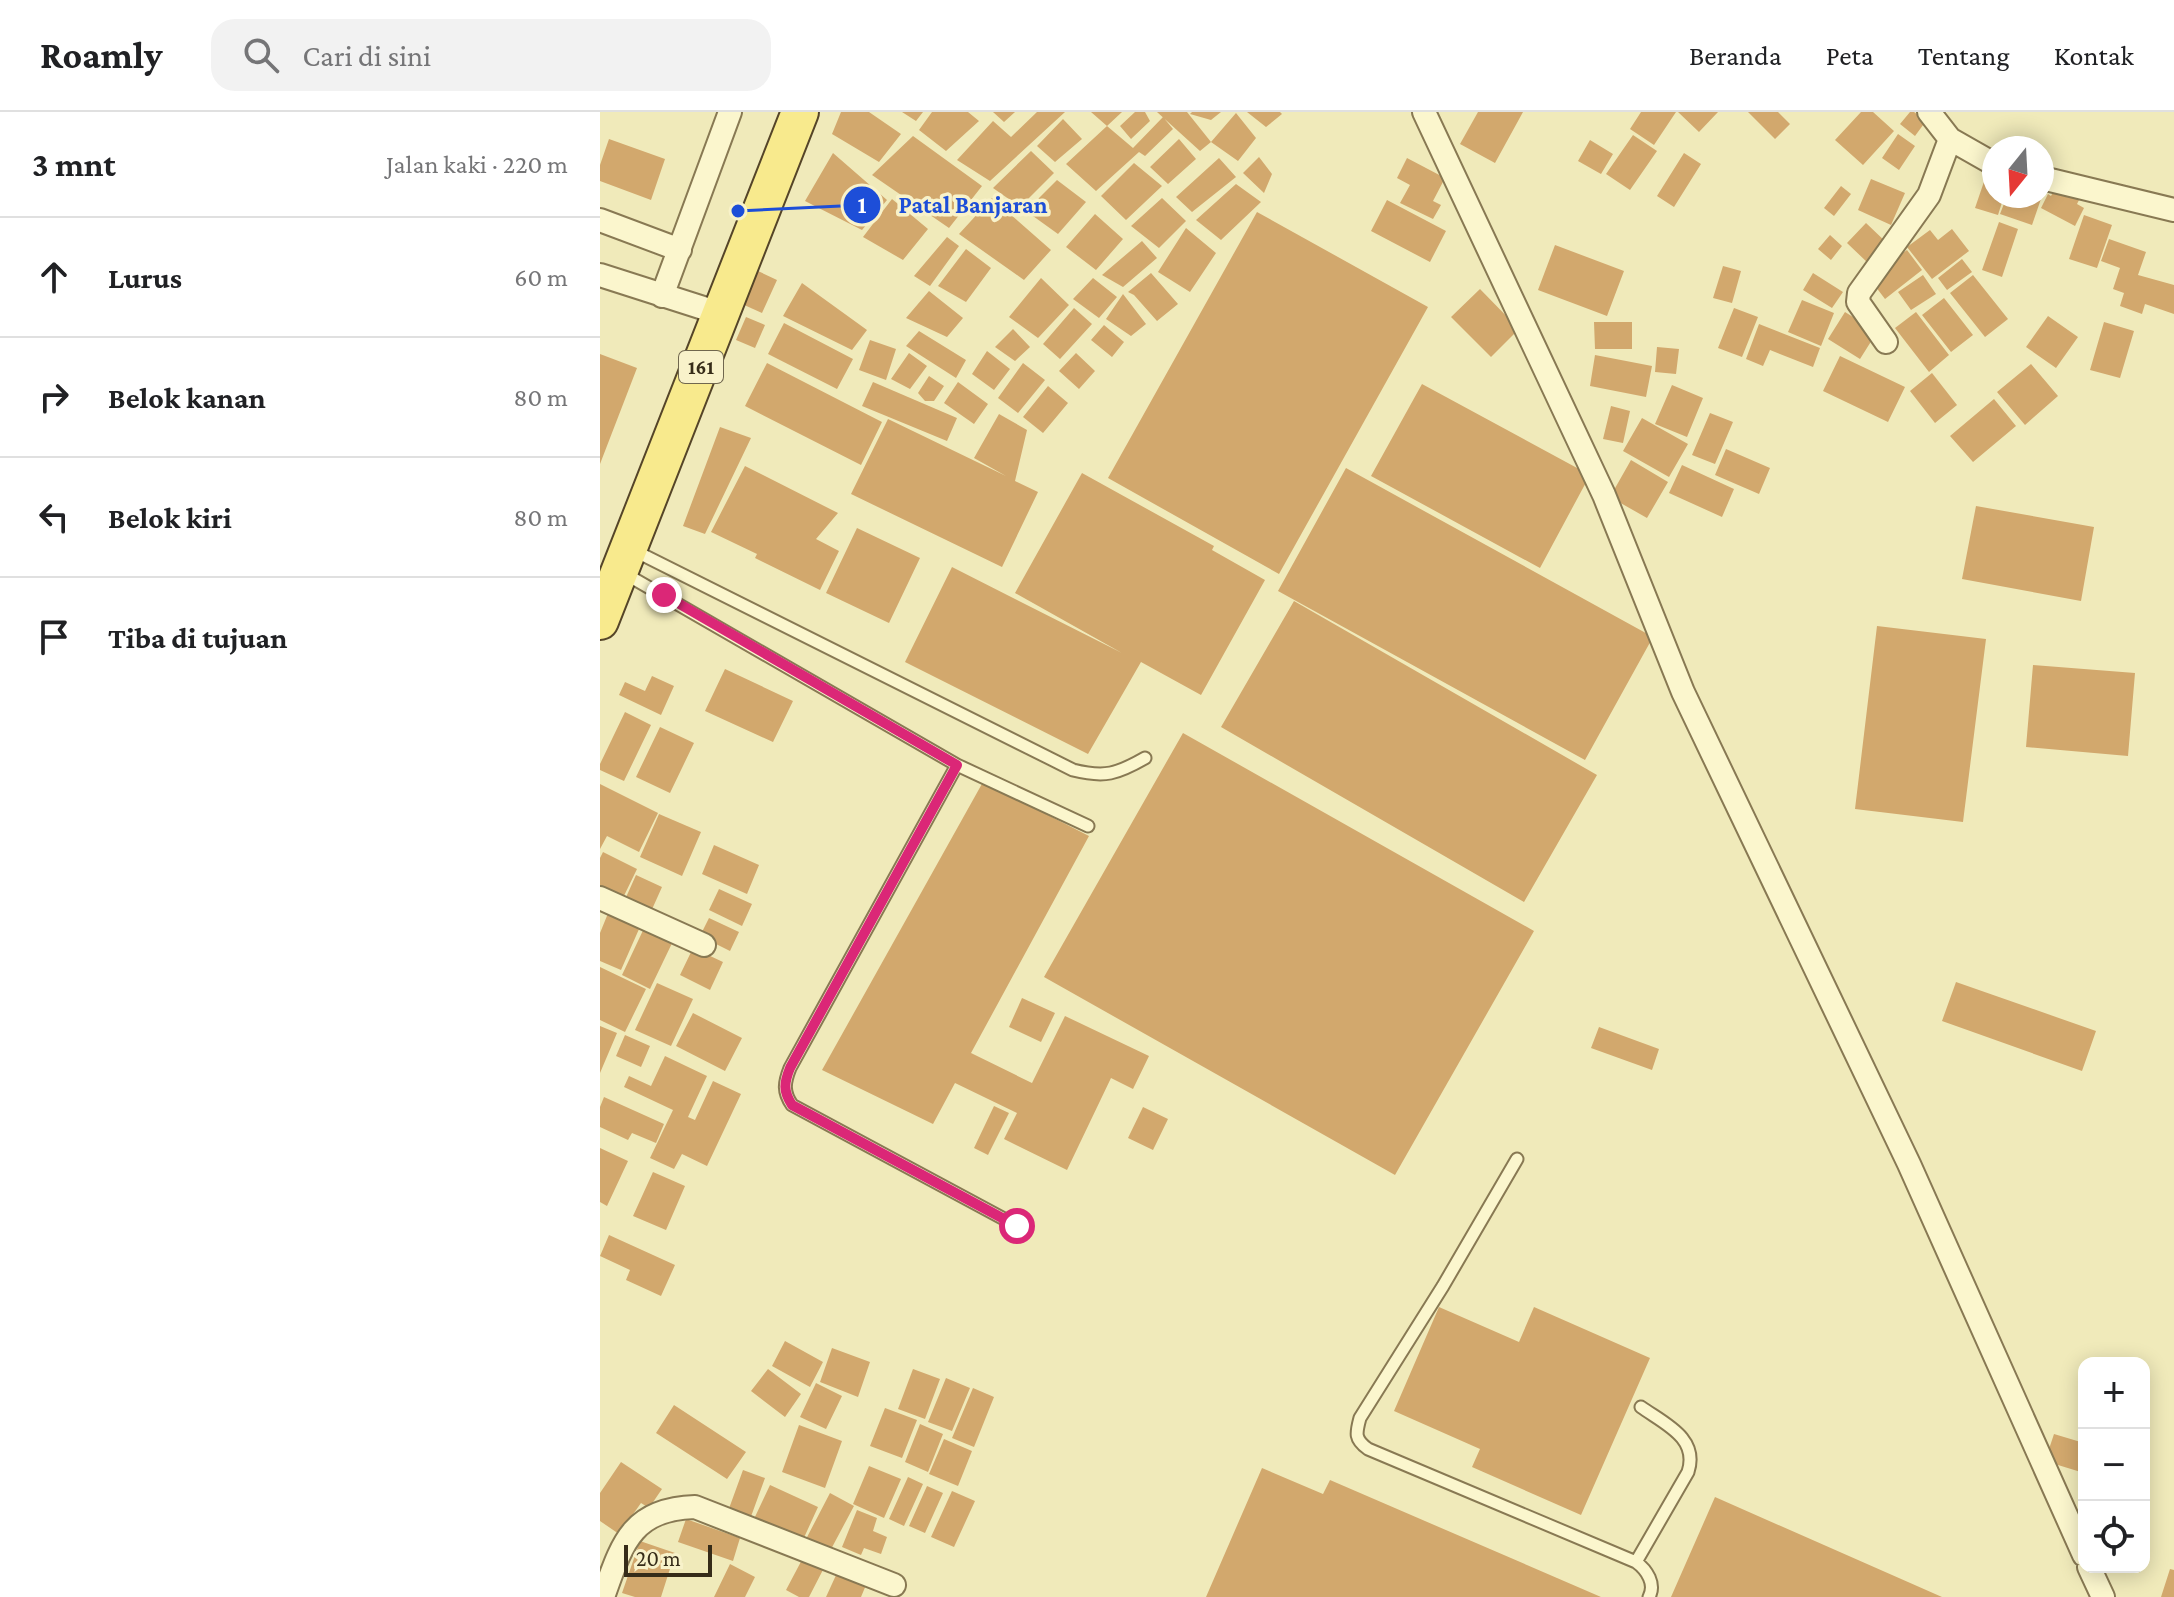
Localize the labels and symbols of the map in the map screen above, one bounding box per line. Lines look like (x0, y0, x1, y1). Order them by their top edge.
north arrow (1982, 136, 2054, 208)
callout: Patal Banjaran (842, 181, 1063, 229)
text: 1 (858, 191, 867, 218)
text: Patal Banjaran (898, 191, 1048, 219)
road number: 161 (679, 351, 723, 383)
route end (646, 577, 682, 613)
route start (999, 1208, 1035, 1244)
scale bar (624, 1541, 712, 1577)

